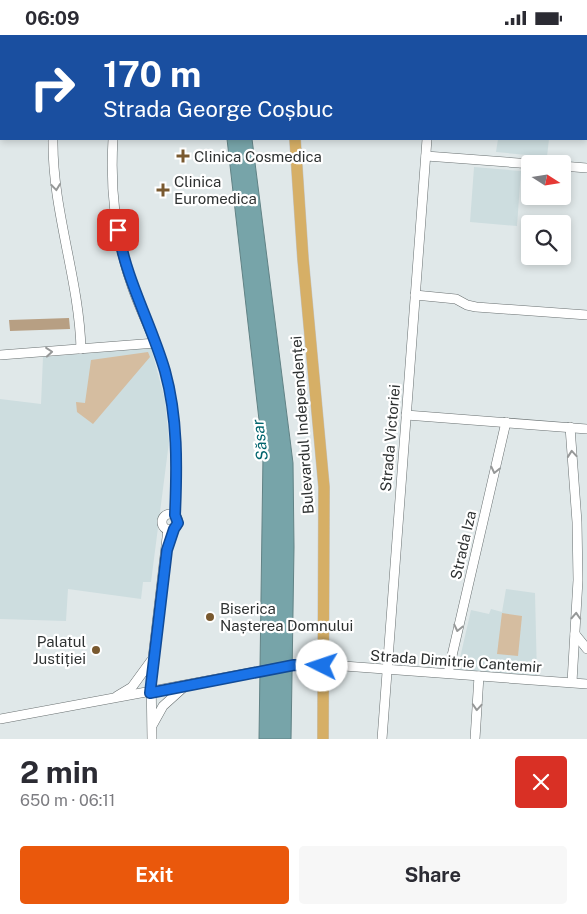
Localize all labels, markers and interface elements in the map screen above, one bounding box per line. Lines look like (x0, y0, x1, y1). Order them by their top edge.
text: 06:09 (25, 7, 80, 29)
text: 170 m (103, 54, 201, 95)
icon: right (20, 55, 85, 120)
text: Strada George Coșbuc (103, 96, 334, 122)
place label: Clinica Cosmedica (194, 148, 322, 165)
marker: Clinica Cosmedica (176, 149, 190, 163)
north arrow (521, 155, 571, 205)
map controls (521, 155, 571, 265)
place label: Clinica Euromedica (174, 173, 257, 207)
marker: Clinica Euromedica (156, 183, 170, 197)
one-way arrow (50, 184, 61, 192)
pin (97, 209, 139, 251)
button: search (521, 215, 571, 265)
icon: arrive (104, 216, 132, 244)
street label: Bulevardul Independenței (287, 335, 317, 515)
one-way arrow (45, 347, 53, 358)
street label: Strada Victoriei (377, 384, 403, 492)
water label: Săsar (248, 417, 272, 462)
one-way arrow (567, 450, 578, 458)
one-way arrow (490, 465, 501, 474)
street label: Strada Iza (447, 509, 479, 581)
place label: Biserica Nașterea Domnului (220, 600, 353, 634)
marker: Biserica Nașterea Domnului (204, 611, 216, 623)
one-way arrow (570, 612, 581, 620)
one-way arrow (453, 624, 464, 633)
place label: Palatul Justiției (33, 633, 86, 667)
position arrow (295, 639, 347, 691)
marker: Palatul Justiției (90, 644, 102, 656)
street label: Strada Dimitrie Cantemir (369, 647, 543, 675)
one-way arrow (472, 704, 483, 712)
text: 2 min (20, 754, 99, 790)
button: close (515, 756, 567, 808)
text: 650 m · 06:11 (20, 791, 115, 810)
button: Exit (20, 846, 289, 904)
button: Share (299, 846, 567, 904)

